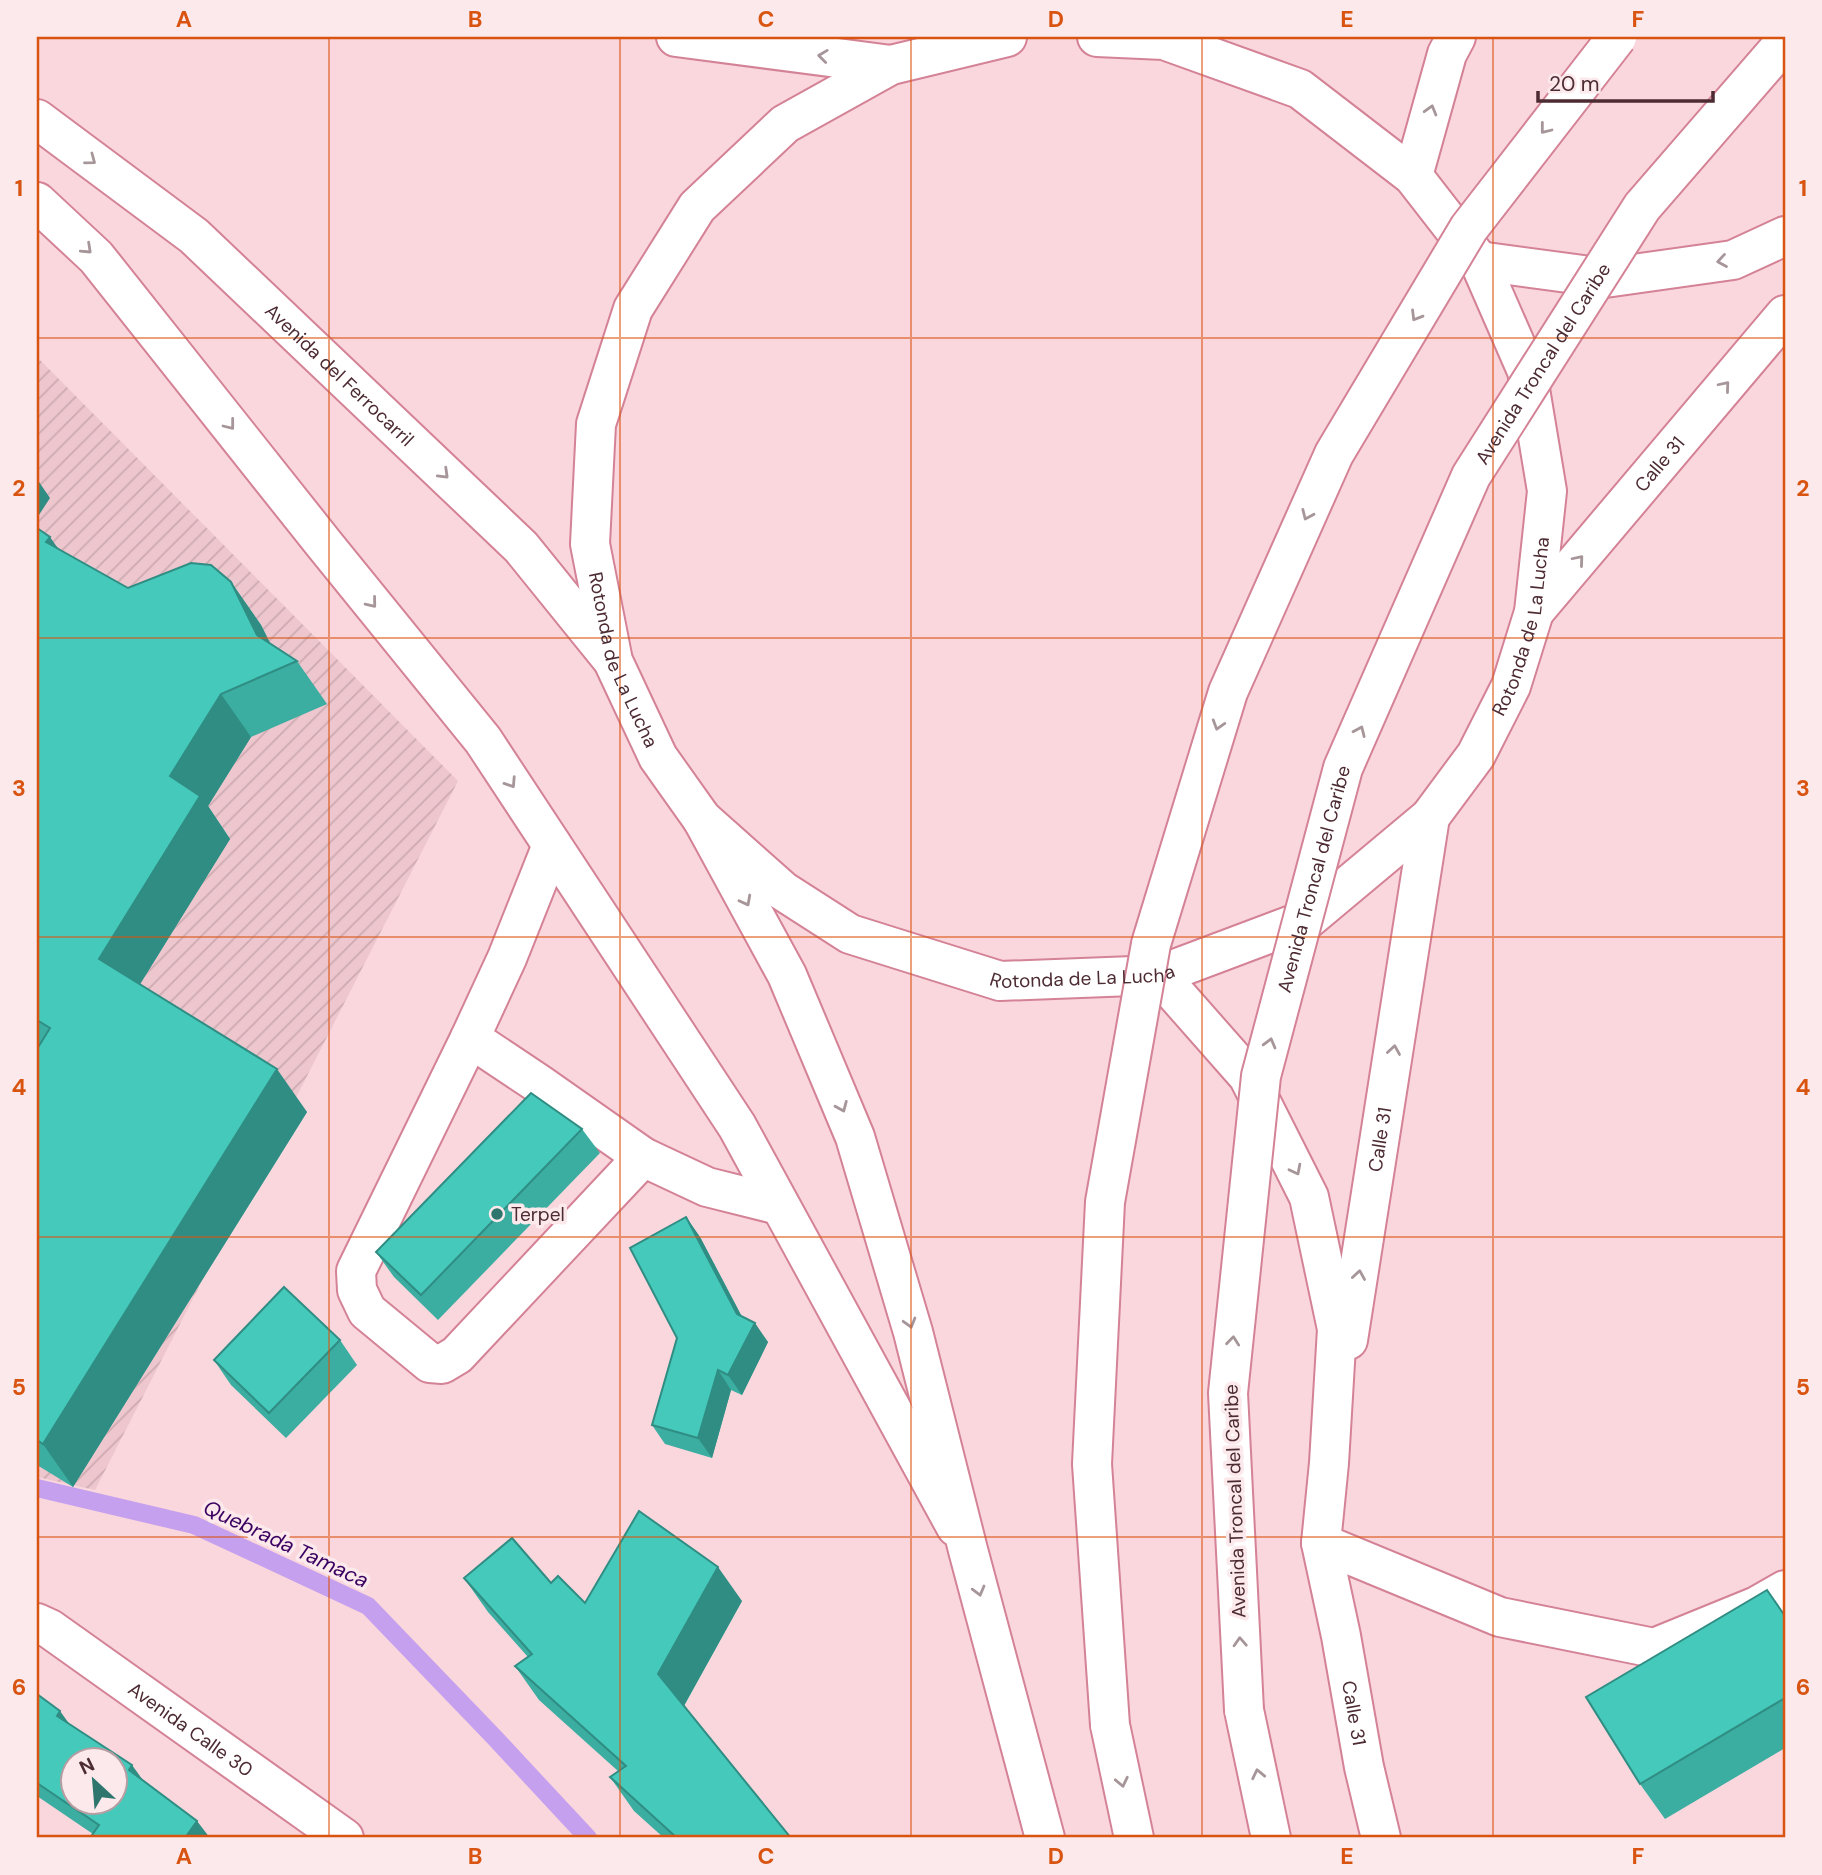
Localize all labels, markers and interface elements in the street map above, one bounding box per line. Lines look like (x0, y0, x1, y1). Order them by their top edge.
text: A (176, 4, 192, 34)
text: B (468, 4, 482, 34)
text: C (758, 4, 774, 34)
text: D (1048, 4, 1064, 34)
text: E (1340, 4, 1354, 34)
text: F (1632, 4, 1645, 34)
one-way arrow (818, 49, 829, 64)
scale bar (1538, 60, 1714, 104)
text: 20 m (1549, 70, 1600, 98)
one-way arrow (1423, 104, 1438, 116)
one-way arrow (1541, 122, 1554, 134)
one-way arrow (84, 152, 96, 164)
text: 1 (15, 173, 23, 203)
text: 1 (1799, 173, 1807, 203)
one-way arrow (79, 240, 92, 253)
one-way arrow (1716, 254, 1728, 269)
street label: Avenida Troncal del Caribe (1469, 258, 1616, 469)
street label: Avenida del Ferrocarril (260, 298, 420, 451)
one-way arrow (1412, 309, 1425, 322)
one-way arrow (1717, 381, 1729, 394)
one-way arrow (221, 418, 234, 430)
street label: Calle 31 (1629, 431, 1690, 497)
one-way arrow (435, 466, 448, 478)
text: 2 (12, 473, 26, 503)
text: 2 (1796, 473, 1810, 503)
one-way arrow (1301, 508, 1315, 520)
street label: Rotonda de La Lucha (1486, 536, 1554, 720)
one-way arrow (1570, 555, 1583, 567)
street label: Rotonda de La Lucha (583, 570, 664, 751)
one-way arrow (364, 595, 376, 608)
one-way arrow (1212, 718, 1227, 730)
one-way arrow (1352, 725, 1366, 738)
street label: Avenida Troncal del Caribe (1271, 763, 1356, 995)
text: 3 (12, 773, 26, 803)
text: 3 (1796, 773, 1810, 803)
one-way arrow (503, 775, 516, 788)
one-way arrow (738, 893, 751, 906)
street label: Rotonda de La Lucha (987, 958, 1178, 993)
one-way arrow (1262, 1037, 1276, 1049)
one-way arrow (1386, 1044, 1401, 1056)
text: 4 (12, 1072, 27, 1102)
text: 4 (1796, 1072, 1811, 1102)
one-way arrow (834, 1099, 848, 1112)
street label: Calle 31 (1362, 1105, 1397, 1174)
one-way arrow (1287, 1163, 1301, 1175)
place label: Terpel (511, 1202, 565, 1227)
marker: Terpel (489, 1206, 505, 1222)
one-way arrow (1351, 1269, 1366, 1281)
one-way arrow (902, 1317, 917, 1329)
one-way arrow (1226, 1336, 1241, 1347)
text: 5 (12, 1372, 26, 1402)
text: 5 (1796, 1372, 1810, 1402)
street label: Avenida Troncal del Caribe (1218, 1384, 1252, 1618)
water label: Quebrada Tamaca (199, 1493, 373, 1595)
one-way arrow (971, 1585, 985, 1597)
one-way arrow (1233, 1636, 1248, 1647)
text: 6 (12, 1672, 26, 1702)
text: 6 (1796, 1672, 1810, 1702)
street label: Avenida Calle 30 (123, 1676, 258, 1782)
street label: Calle 31 (1337, 1679, 1372, 1747)
north arrow (60, 1745, 130, 1815)
text: N (75, 1752, 98, 1780)
one-way arrow (1251, 1768, 1266, 1780)
one-way arrow (1113, 1776, 1128, 1788)
text: A (176, 1841, 192, 1871)
text: B (468, 1841, 482, 1871)
text: C (758, 1841, 774, 1871)
text: D (1048, 1841, 1064, 1871)
text: E (1340, 1841, 1354, 1871)
text: F (1632, 1841, 1645, 1871)

